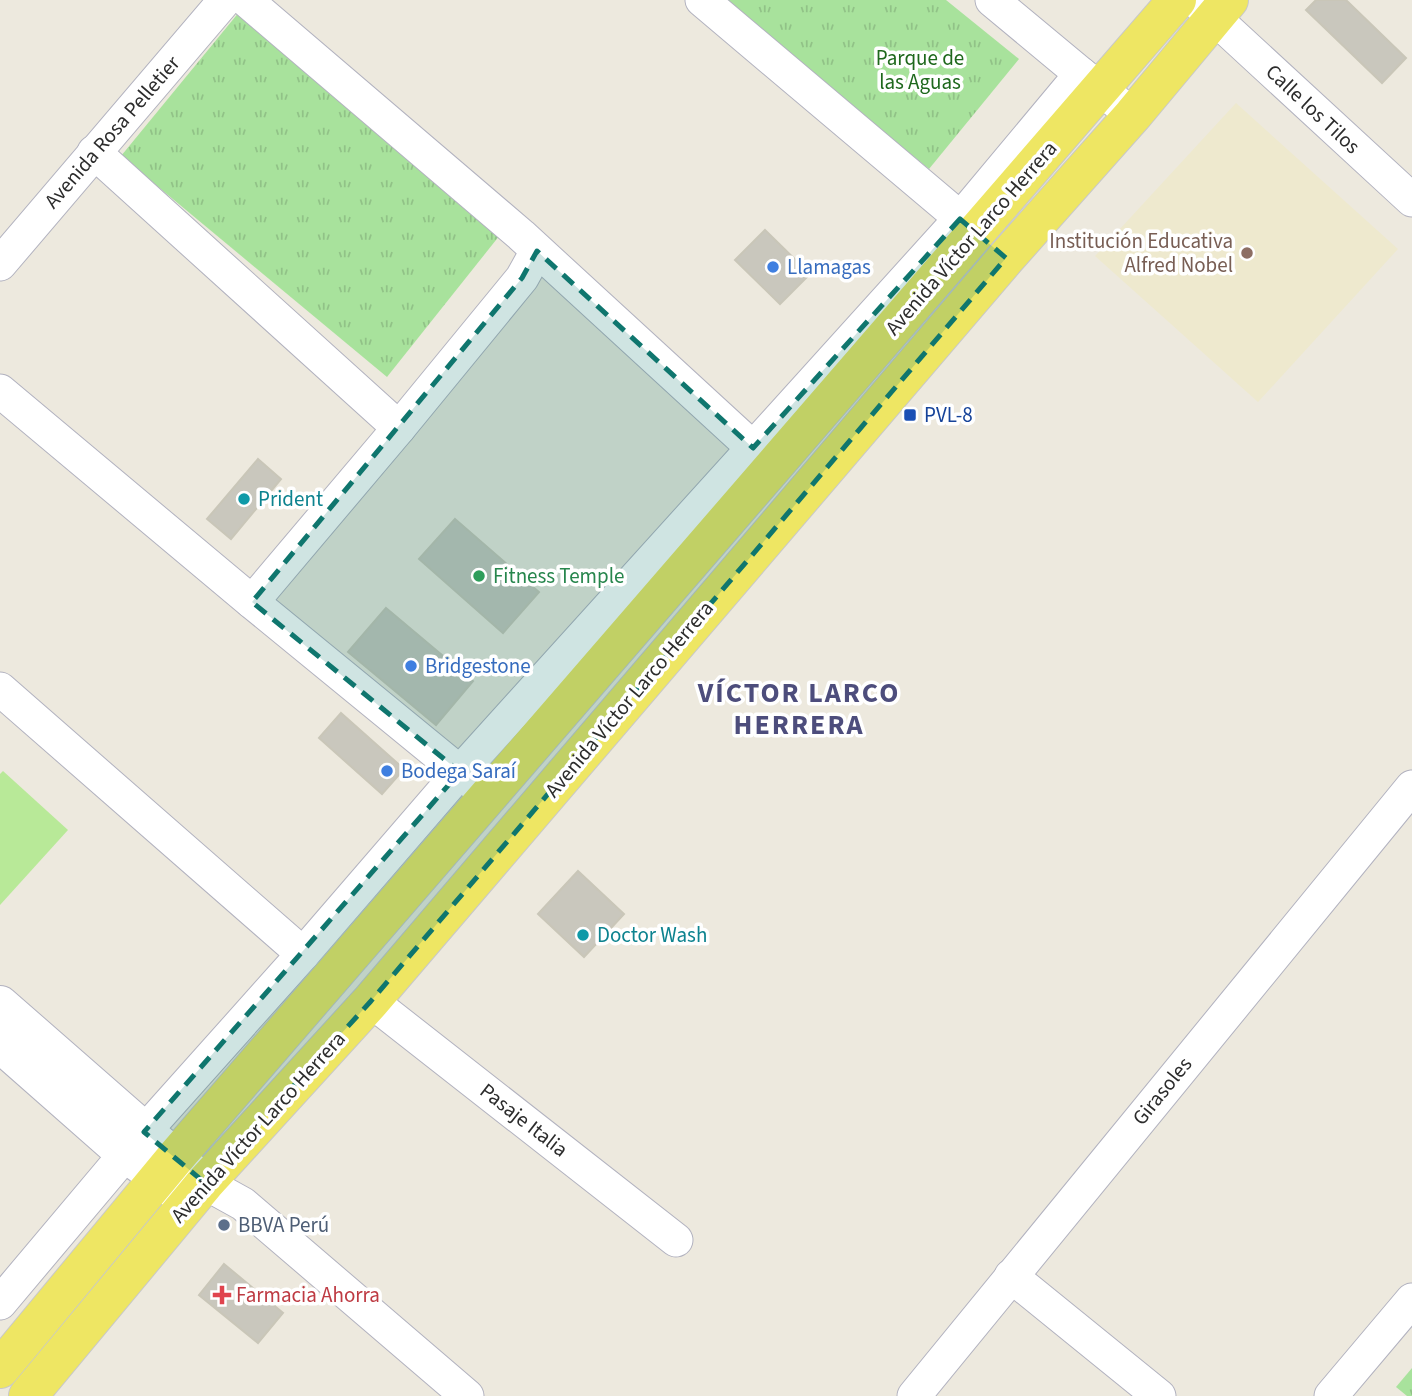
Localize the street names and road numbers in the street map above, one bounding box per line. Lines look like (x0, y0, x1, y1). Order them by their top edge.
street label: Avenida Rosa Pelletier (37, 48, 187, 215)
street label: Calle los Tilos (1259, 57, 1367, 161)
street label: Avenida Víctor Larco Herrera (878, 134, 1064, 342)
street label: Avenida Víctor Larco Herrera (538, 594, 720, 804)
street label: Avenida Víctor Larco Herrera (164, 1025, 352, 1229)
street label: Girasoles (1125, 1050, 1199, 1132)
street label: Pasaje Italia (474, 1076, 574, 1164)

